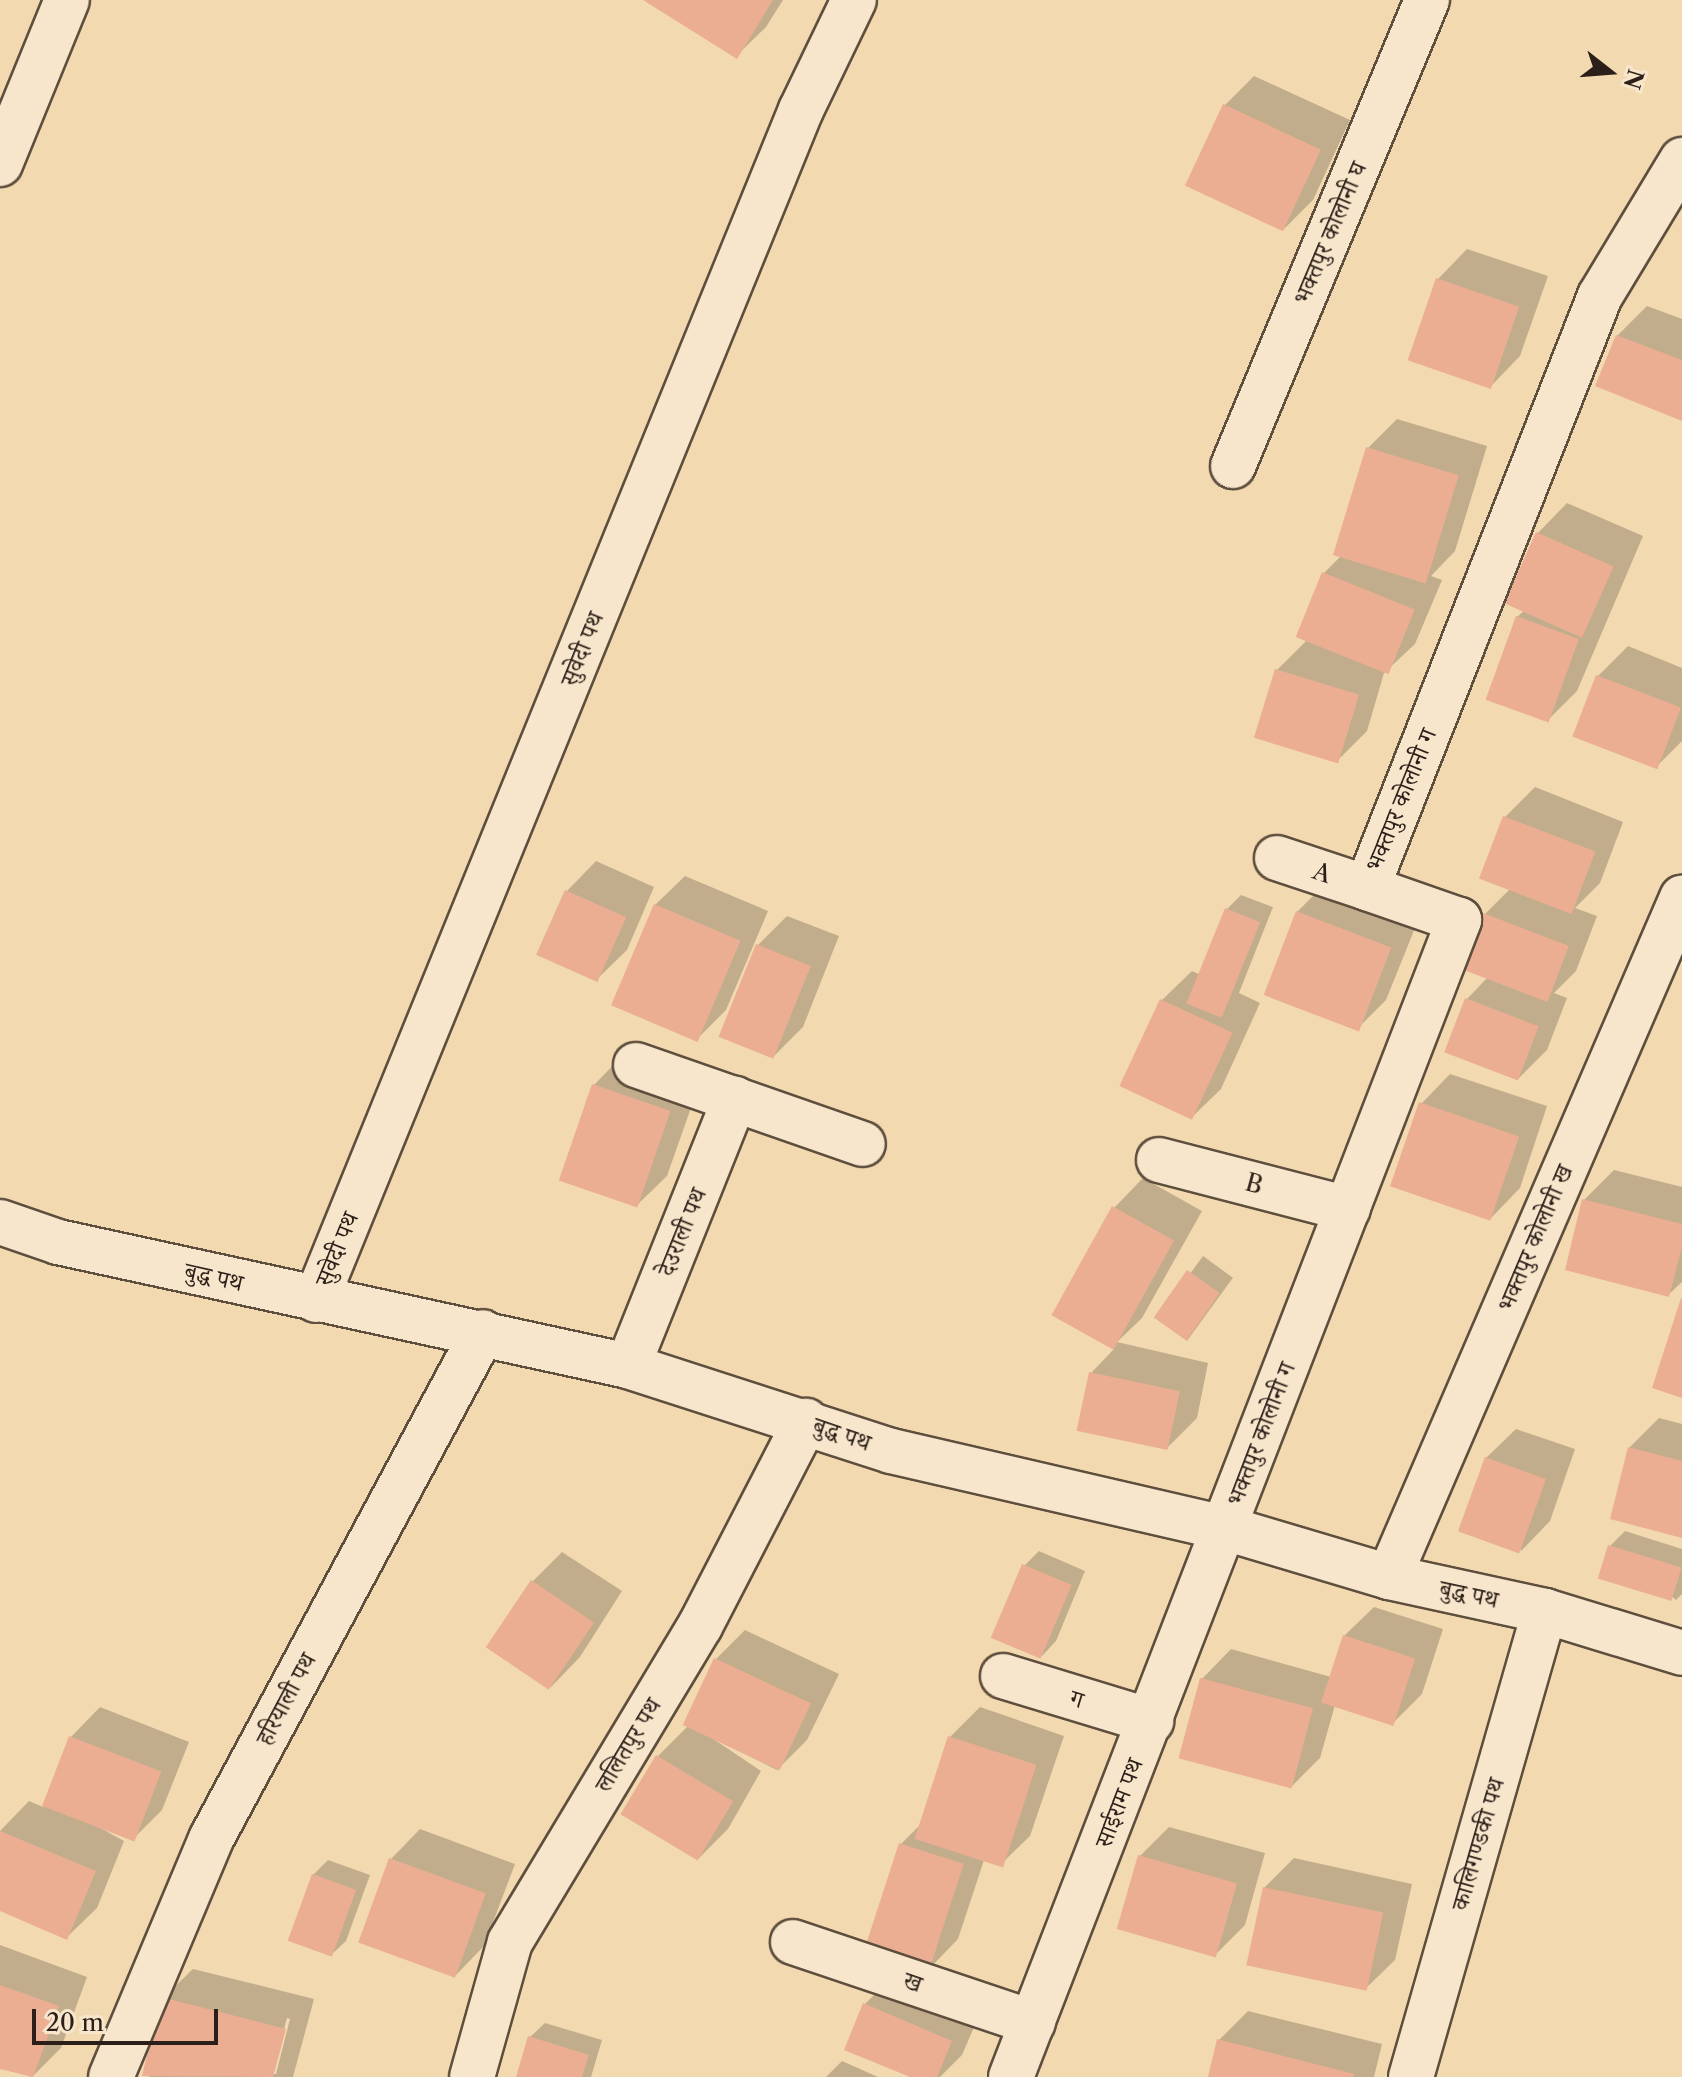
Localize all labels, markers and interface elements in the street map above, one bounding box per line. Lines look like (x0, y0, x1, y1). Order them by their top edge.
north arrow (1570, 32, 1650, 112)
text: N (1618, 66, 1649, 92)
street label: भक्तपुर कोलोनी घ (1287, 157, 1373, 309)
street label: सुवेदी पथ (554, 608, 610, 690)
street label: भक्तपुर कोलोनी ग (1359, 724, 1443, 876)
street label: A (1309, 856, 1335, 890)
street label: भक्तपुर कोलोनी ख (1491, 1160, 1579, 1316)
street label: B (1242, 1168, 1266, 1200)
street label: देउराली पथ (651, 1184, 713, 1280)
street label: सुवेदी पथ (309, 1208, 365, 1290)
street label: बुद्ध पथ (182, 1256, 246, 1298)
street label: भक्तपुर कोलोनी ग (1220, 1358, 1302, 1510)
street label: बुद्ध पथ (809, 1411, 875, 1457)
street label: बुद्ध पथ (1437, 1574, 1501, 1614)
street label: हरियाली पथ (250, 1648, 322, 1750)
street label: ग (1067, 1683, 1087, 1715)
street label: ललितपुर पथ (589, 1693, 667, 1797)
street label: साईराम पथ (1089, 1754, 1149, 1852)
street label: कालिगण्डकी पथ (1445, 1775, 1511, 1913)
street label: ख (900, 1966, 926, 1998)
scale bar (36, 1993, 222, 2043)
text: 20 m (46, 2008, 104, 2037)

